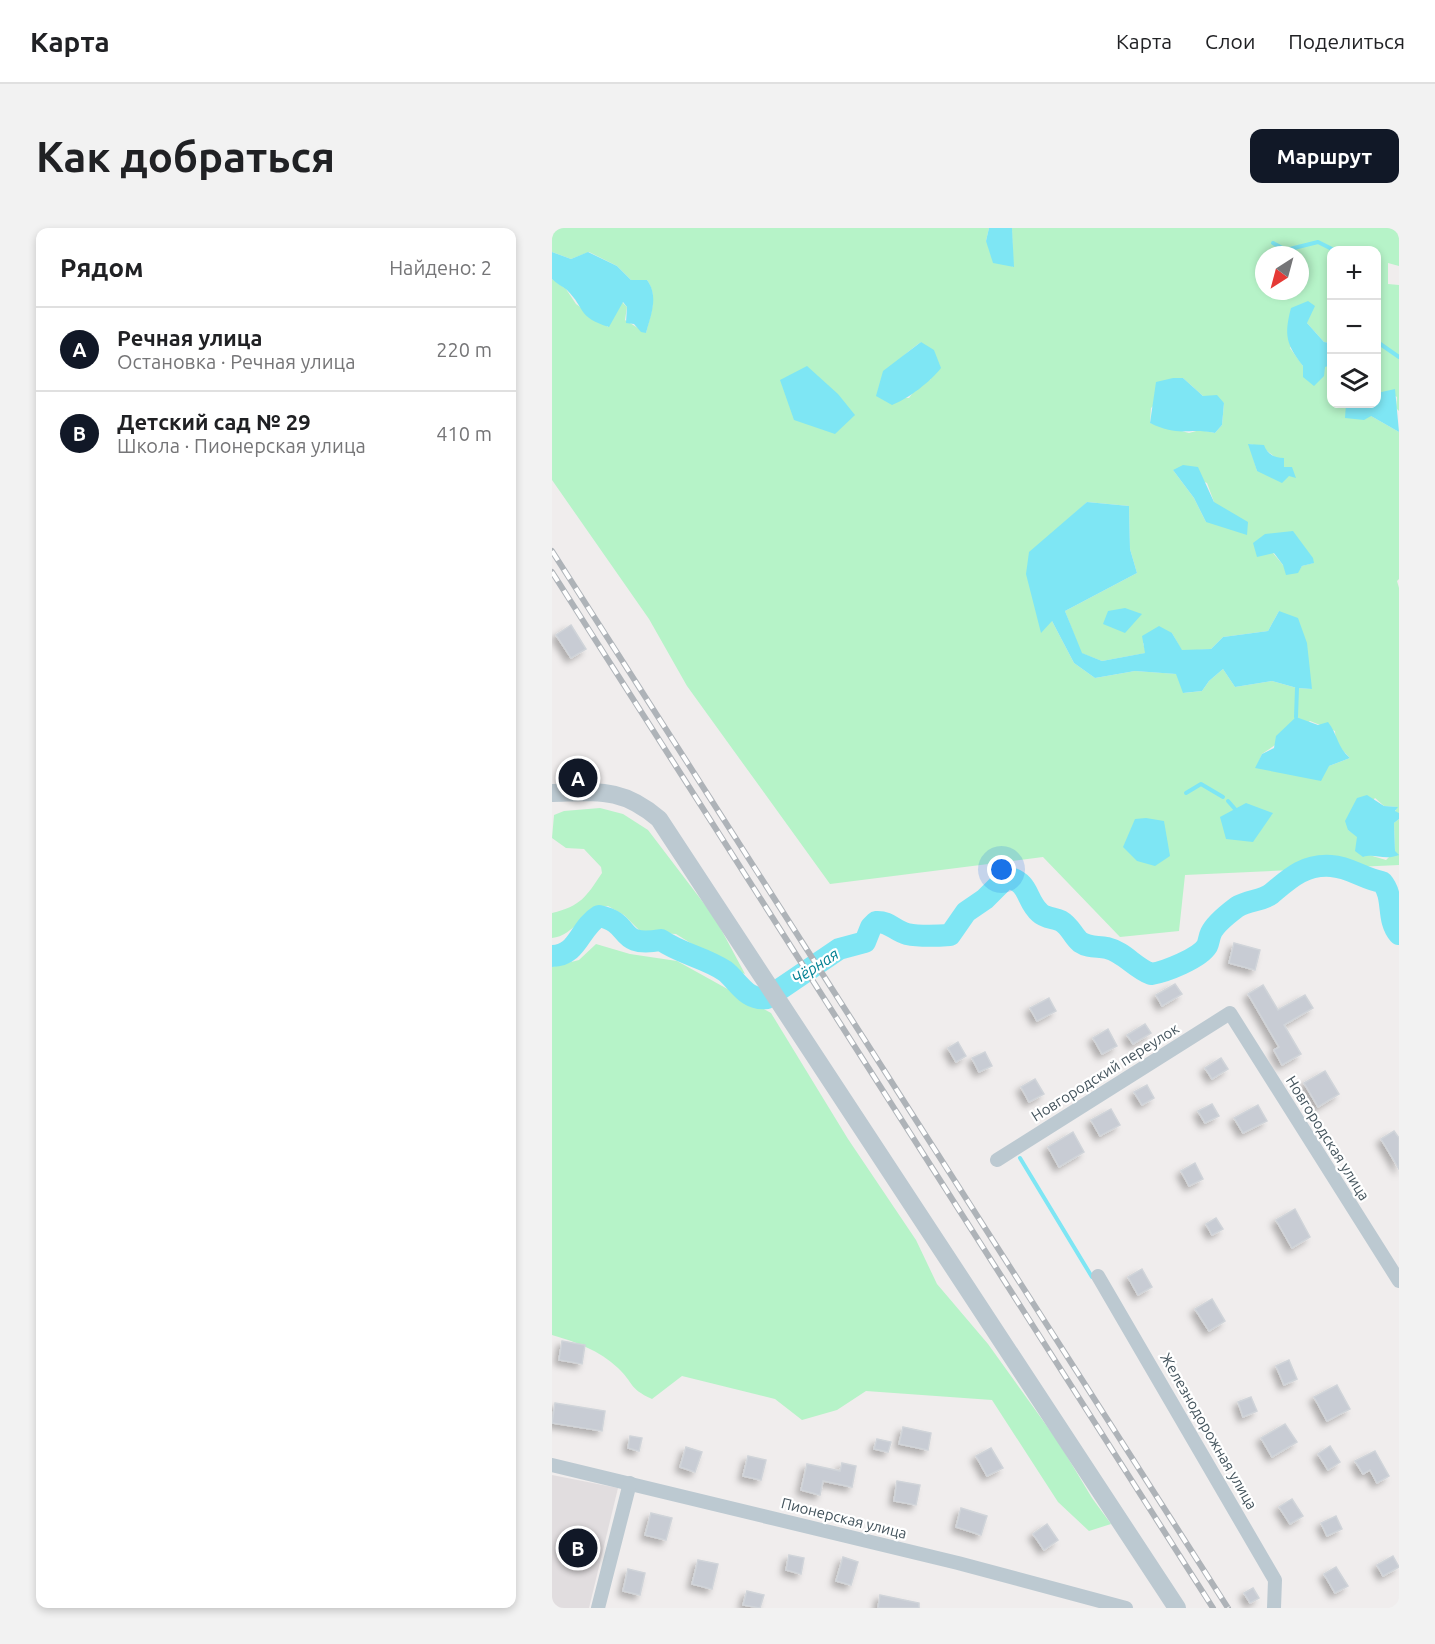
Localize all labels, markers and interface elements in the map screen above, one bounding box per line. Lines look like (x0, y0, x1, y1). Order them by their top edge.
text: Карта (30, 26, 110, 57)
text: Карта (1116, 29, 1172, 53)
text: Слои (1205, 29, 1255, 53)
text: Поделиться (1288, 29, 1405, 53)
button: Маршрут (1250, 129, 1399, 183)
text: Как добраться (36, 133, 335, 180)
north arrow (1255, 246, 1309, 300)
map controls (1327, 246, 1381, 408)
button: + (1327, 246, 1381, 300)
text: Рядом (60, 253, 144, 282)
text: Найдено: 2 (389, 256, 492, 279)
button: − (1327, 300, 1381, 354)
text: Речная улица (117, 325, 262, 350)
text: A (72, 338, 87, 361)
text: 220 m (436, 338, 492, 361)
text: Остановка · Речная улица (117, 350, 355, 373)
button: layers (1327, 354, 1381, 408)
text: Детский сад № 29 (117, 409, 311, 434)
text: B (73, 422, 86, 445)
text: 410 m (436, 422, 492, 445)
text: Школа · Пионерская улица (117, 434, 366, 457)
pin: A (558, 756, 598, 800)
your location (987, 855, 1016, 884)
water label: Чёрная (788, 944, 842, 988)
street label: Новгородский переулок (1028, 1019, 1182, 1124)
street label: Новгородская улица (1283, 1073, 1373, 1203)
street label: Железнодорожная улица (1157, 1350, 1261, 1512)
street label: Пионерская улица (779, 1494, 909, 1542)
pin: B (558, 1526, 598, 1570)

